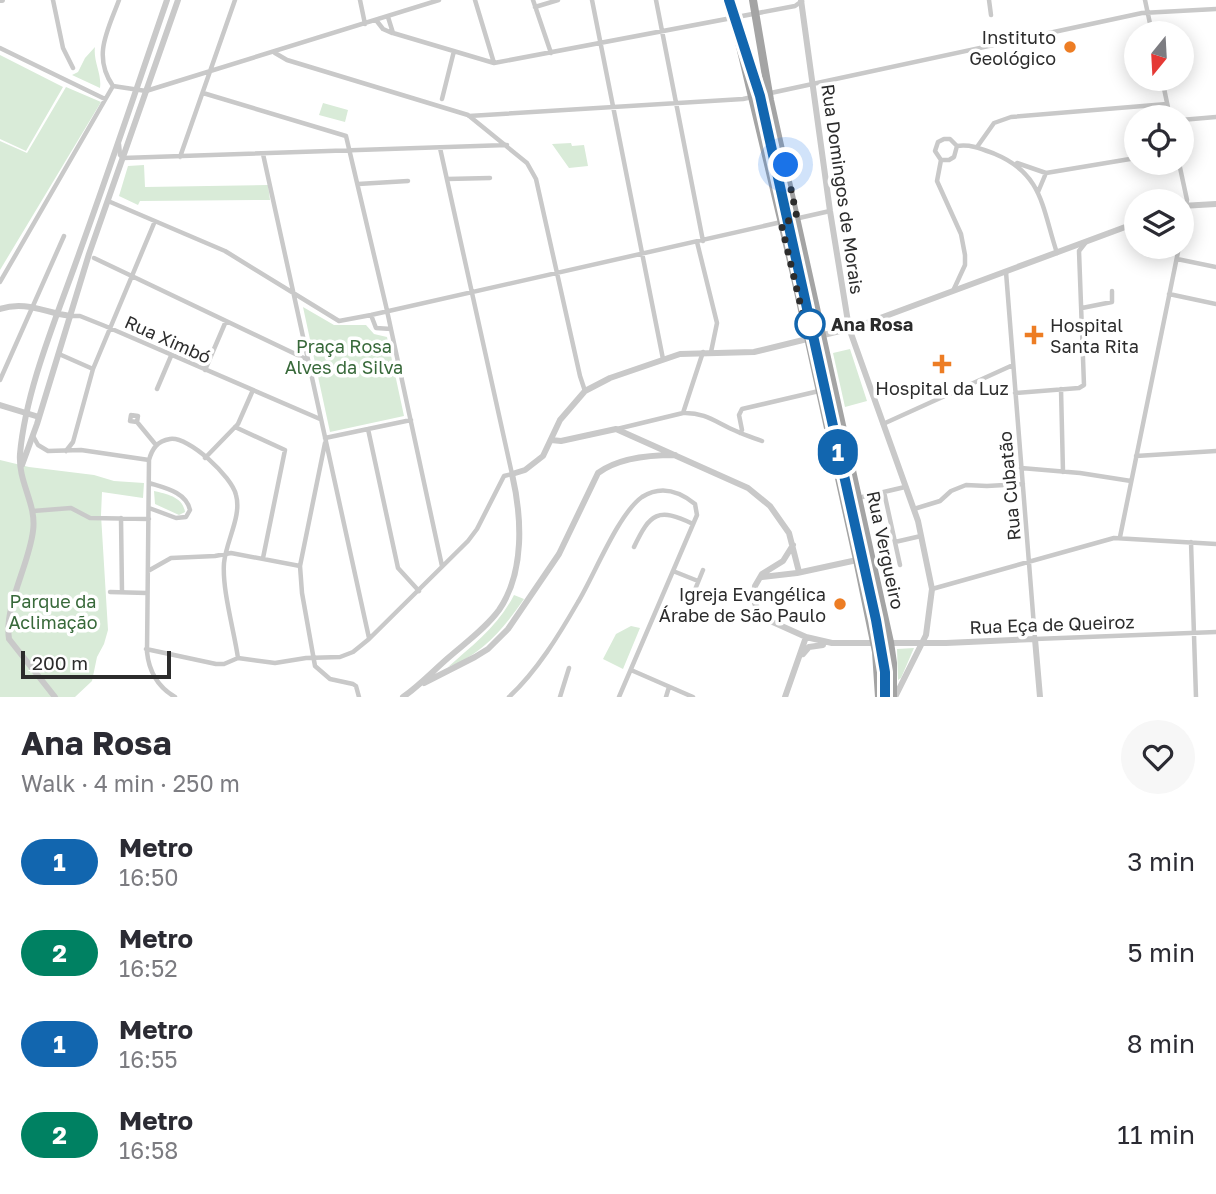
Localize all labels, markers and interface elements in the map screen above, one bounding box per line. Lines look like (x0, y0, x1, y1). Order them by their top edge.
north arrow (1124, 21, 1194, 91)
map controls (1124, 21, 1194, 259)
place label: Instituto Geológico (969, 26, 1056, 69)
marker: Instituto Geológico (1062, 39, 1078, 55)
street label: Rua Domingos de Morais (817, 82, 869, 296)
button: locate (1124, 105, 1194, 175)
your location (768, 147, 803, 182)
button: layers (1124, 189, 1194, 259)
marker: Ana Rosa (795, 309, 825, 339)
street label: Rua Ximbó (122, 310, 214, 368)
place label: Ana Rosa (831, 313, 913, 335)
place label: Hospital Santa Rita (1050, 314, 1139, 357)
marker: Hospital Santa Rita (1024, 325, 1044, 345)
park label: Praça Rosa Alves da Silva (285, 335, 403, 378)
marker: Hospital da Luz (932, 354, 952, 374)
place label: Hospital da Luz (875, 377, 1009, 399)
line badge: 1 (815, 429, 861, 475)
street label: Rua Cubatão (993, 430, 1025, 542)
text: 1 (832, 437, 844, 466)
street label: Rua Vergueiro (863, 489, 909, 611)
place label: Igreja Evangélica Árabe de São Paulo (659, 583, 826, 626)
park label: Parque da Aclimação (8, 590, 98, 633)
marker: Igreja Evangélica Árabe de São Paulo (832, 596, 848, 612)
street label: Rua Eça de Queiroz (969, 610, 1135, 638)
scale bar (21, 648, 172, 680)
text: 200 m (32, 651, 88, 674)
button: heart (1121, 720, 1195, 794)
text: Ana Rosa (21, 723, 172, 762)
text: Walk · 4 min · 250 m (21, 769, 240, 797)
text: Metro (119, 832, 193, 863)
text: 3 min (1127, 846, 1195, 877)
text: 1 (53, 847, 66, 876)
text: 16:50 (119, 863, 179, 891)
text: Metro (119, 923, 193, 954)
text: 5 min (1127, 937, 1195, 968)
text: 2 (52, 938, 67, 967)
text: 16:52 (119, 954, 178, 982)
text: Metro (119, 1014, 193, 1045)
text: 8 min (1127, 1028, 1195, 1059)
text: 1 (53, 1029, 66, 1058)
text: 16:55 (119, 1045, 178, 1073)
text: Metro (119, 1105, 193, 1136)
text: 11 min (1117, 1119, 1195, 1150)
text: 2 (52, 1120, 67, 1149)
text: 16:58 (119, 1136, 178, 1164)

